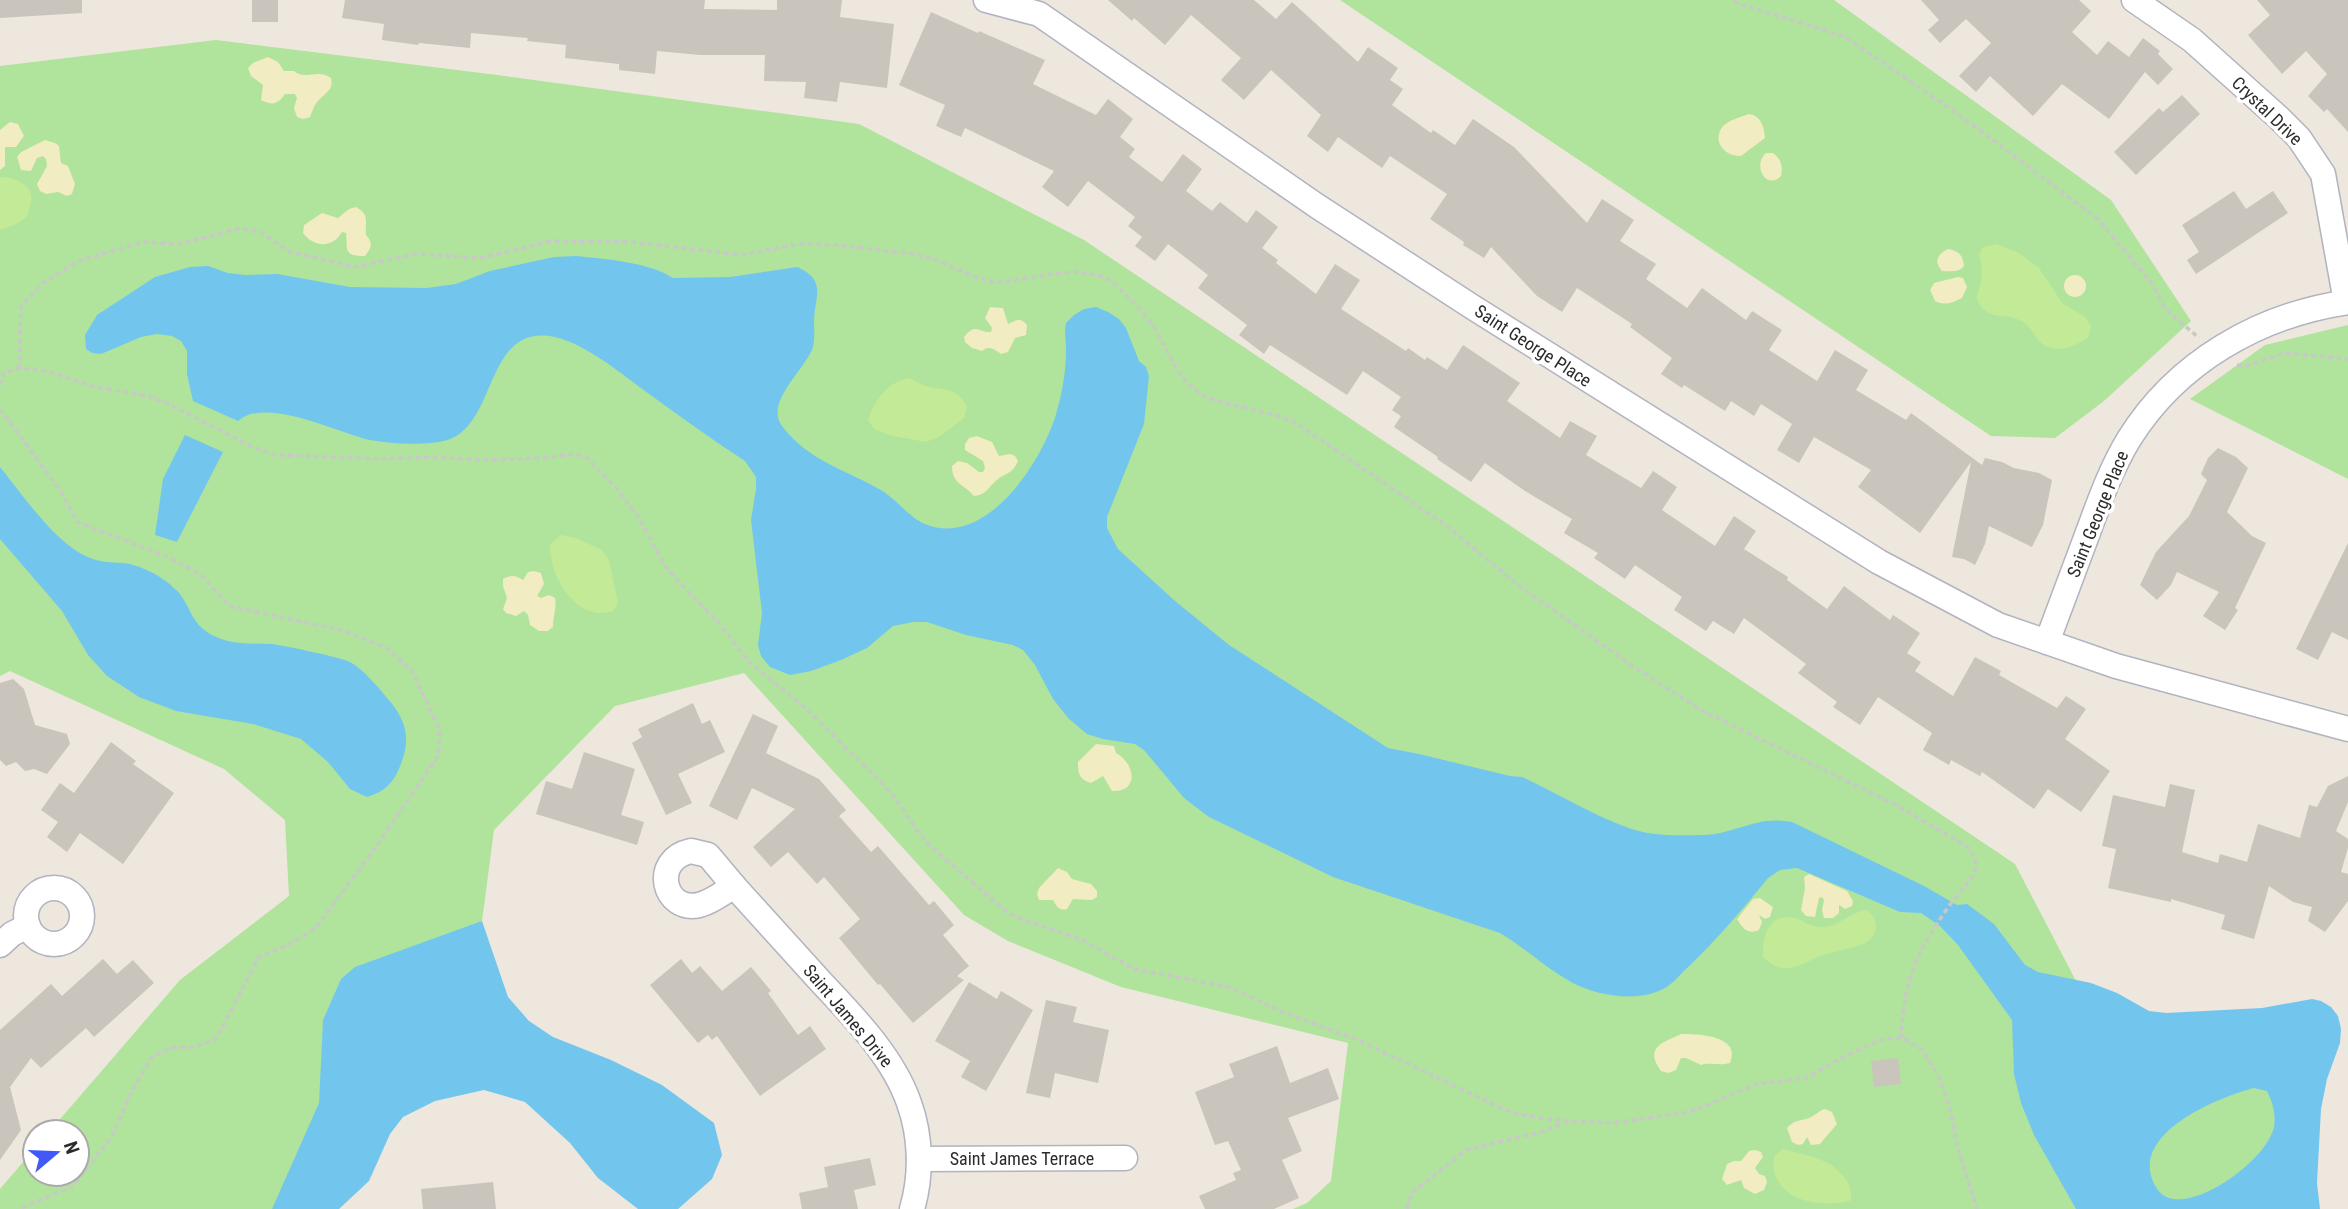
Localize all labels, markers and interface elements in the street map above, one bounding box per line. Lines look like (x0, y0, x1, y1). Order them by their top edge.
street label: Crystal Drive (2228, 72, 2307, 149)
street label: Saint George Place (1471, 300, 1595, 391)
street label: Saint George Place (2063, 447, 2132, 580)
street label: Saint James Drive (799, 960, 898, 1071)
north arrow (21, 1118, 91, 1188)
text: N (59, 1138, 84, 1157)
street label: Saint James Terrace (950, 1148, 1094, 1169)

